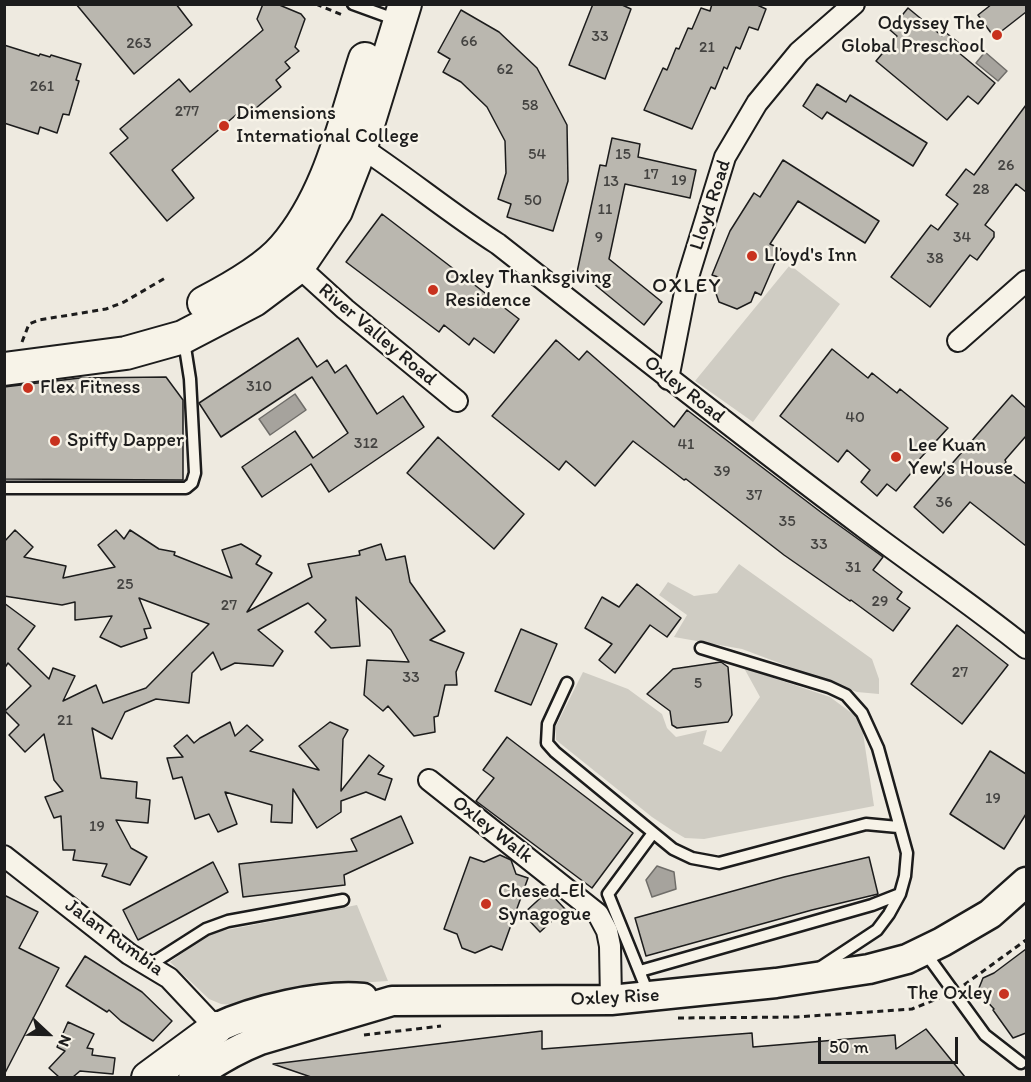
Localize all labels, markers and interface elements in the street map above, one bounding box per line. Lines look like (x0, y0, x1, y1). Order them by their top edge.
place label: Odyssey The Global Preschool (841, 12, 985, 59)
house number: 33 (591, 27, 609, 47)
marker: Odyssey The Global Preschool (990, 28, 1004, 42)
house number: 66 (461, 32, 477, 52)
house number: 263 (126, 34, 152, 54)
house number: 21 (699, 38, 715, 58)
house number: 62 (497, 60, 513, 80)
house number: 261 (30, 77, 54, 97)
house number: 58 (521, 96, 539, 116)
house number: 277 (175, 102, 199, 122)
place label: Dimensions International College (236, 102, 419, 149)
marker: Dimensions International College (217, 119, 231, 133)
house number: 54 (528, 145, 546, 165)
house number: 15 (615, 145, 631, 165)
house number: 26 (998, 156, 1014, 176)
street label: Lloyd Road (685, 157, 737, 253)
house number: 17 (643, 165, 659, 185)
house number: 19 (671, 171, 687, 191)
house number: 13 (603, 172, 619, 192)
house number: 28 (972, 180, 990, 200)
house number: 50 (524, 191, 542, 211)
house number: 11 (598, 200, 612, 220)
house number: 9 (595, 228, 603, 248)
house number: 34 (953, 228, 971, 248)
place label: Lloyd's Inn (764, 244, 857, 268)
marker: Lloyd's Inn (745, 249, 759, 263)
house number: 38 (926, 249, 944, 269)
place label: Oxley Thanksgiving Residence (445, 266, 612, 313)
district label: OXLEY (652, 274, 722, 300)
street label: River Valley Road (313, 278, 441, 392)
marker: Oxley Thanksgiving Residence (426, 283, 440, 297)
street label: Oxley Road (639, 351, 729, 429)
place label: Flex Fitness (40, 376, 140, 400)
house number: 310 (246, 377, 272, 397)
marker: Flex Fitness (21, 381, 35, 395)
house number: 40 (845, 408, 865, 428)
place label: Spiffy Dapper (67, 429, 184, 453)
marker: Spiffy Dapper (48, 434, 62, 448)
house number: 312 (354, 434, 378, 454)
place label: Lee Kuan Yew's House (908, 434, 1013, 481)
house number: 41 (677, 435, 695, 455)
marker: Lee Kuan Yew's House (889, 450, 903, 464)
house number: 39 (713, 462, 731, 482)
house number: 37 (746, 486, 762, 506)
house number: 36 (935, 493, 953, 513)
house number: 35 (778, 512, 796, 532)
house number: 33 (810, 535, 828, 555)
house number: 31 (845, 558, 861, 578)
house number: 25 (117, 575, 133, 595)
house number: 29 (872, 592, 888, 612)
house number: 27 (221, 596, 237, 616)
house number: 27 (952, 663, 968, 683)
house number: 33 (402, 668, 420, 688)
house number: 5 (694, 674, 702, 694)
house number: 21 (57, 711, 73, 731)
house number: 19 (985, 789, 1001, 809)
street label: Oxley Walk (447, 791, 537, 869)
house number: 19 (89, 817, 105, 837)
place label: Chesed-El Synagogue (498, 880, 591, 927)
street label: Jalan Rumbia (60, 894, 168, 982)
marker: Chesed-El Synagogue (479, 897, 493, 911)
place label: The Oxley (907, 982, 992, 1006)
street label: Oxley Rise (570, 984, 660, 1012)
marker: The Oxley (997, 987, 1011, 1001)
north arrow (18, 1004, 78, 1064)
scale bar (821, 1025, 960, 1063)
text: N (54, 1032, 76, 1050)
text: 50 m (829, 1036, 869, 1058)

